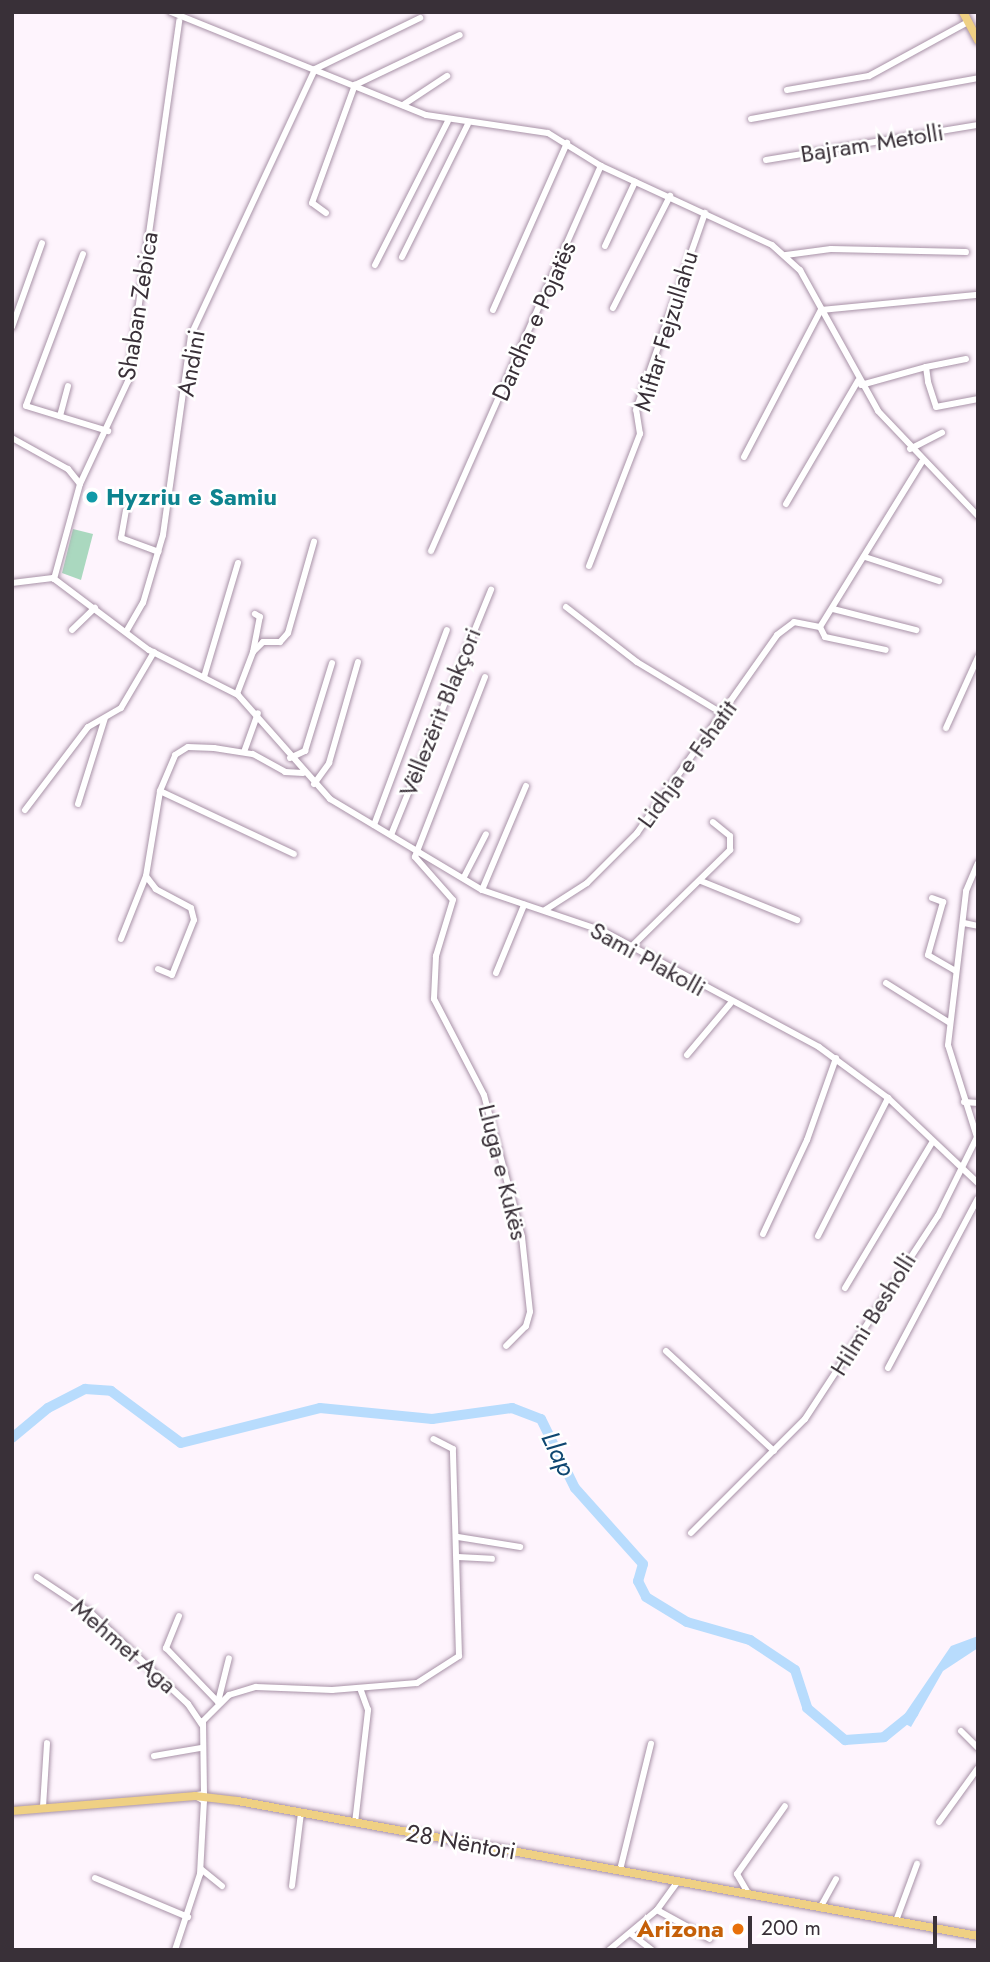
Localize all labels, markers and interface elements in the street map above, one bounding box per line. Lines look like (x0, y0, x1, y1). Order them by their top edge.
street label: Bajram Metolli (798, 117, 946, 169)
street label: Shaban Zebica (112, 230, 164, 382)
street label: Dardha e Pojatës (486, 237, 582, 405)
street label: Miftar Fejzullahu (628, 247, 704, 415)
street label: Andini (171, 327, 211, 399)
place label: Hyzriu e Samiu (106, 483, 277, 511)
marker: Hyzriu e Samiu (84, 489, 100, 505)
street label: Vëllezërit Blakçori (393, 623, 487, 801)
street label: Lidhja e Fshatit (631, 695, 743, 833)
street label: Sami Plakolli (585, 915, 711, 1003)
street label: Lluga e Kukës (472, 1101, 534, 1243)
street label: Hilmi Besholli (824, 1247, 922, 1381)
water label: Llap (534, 1427, 582, 1481)
street label: Mehmet Aga (66, 1593, 182, 1699)
street label: 28 Nëntori (404, 1818, 518, 1866)
scale bar (752, 1902, 941, 1946)
text: 200 m (761, 1913, 821, 1943)
place label: Arizona (637, 1915, 724, 1943)
marker: Arizona (730, 1921, 746, 1937)

